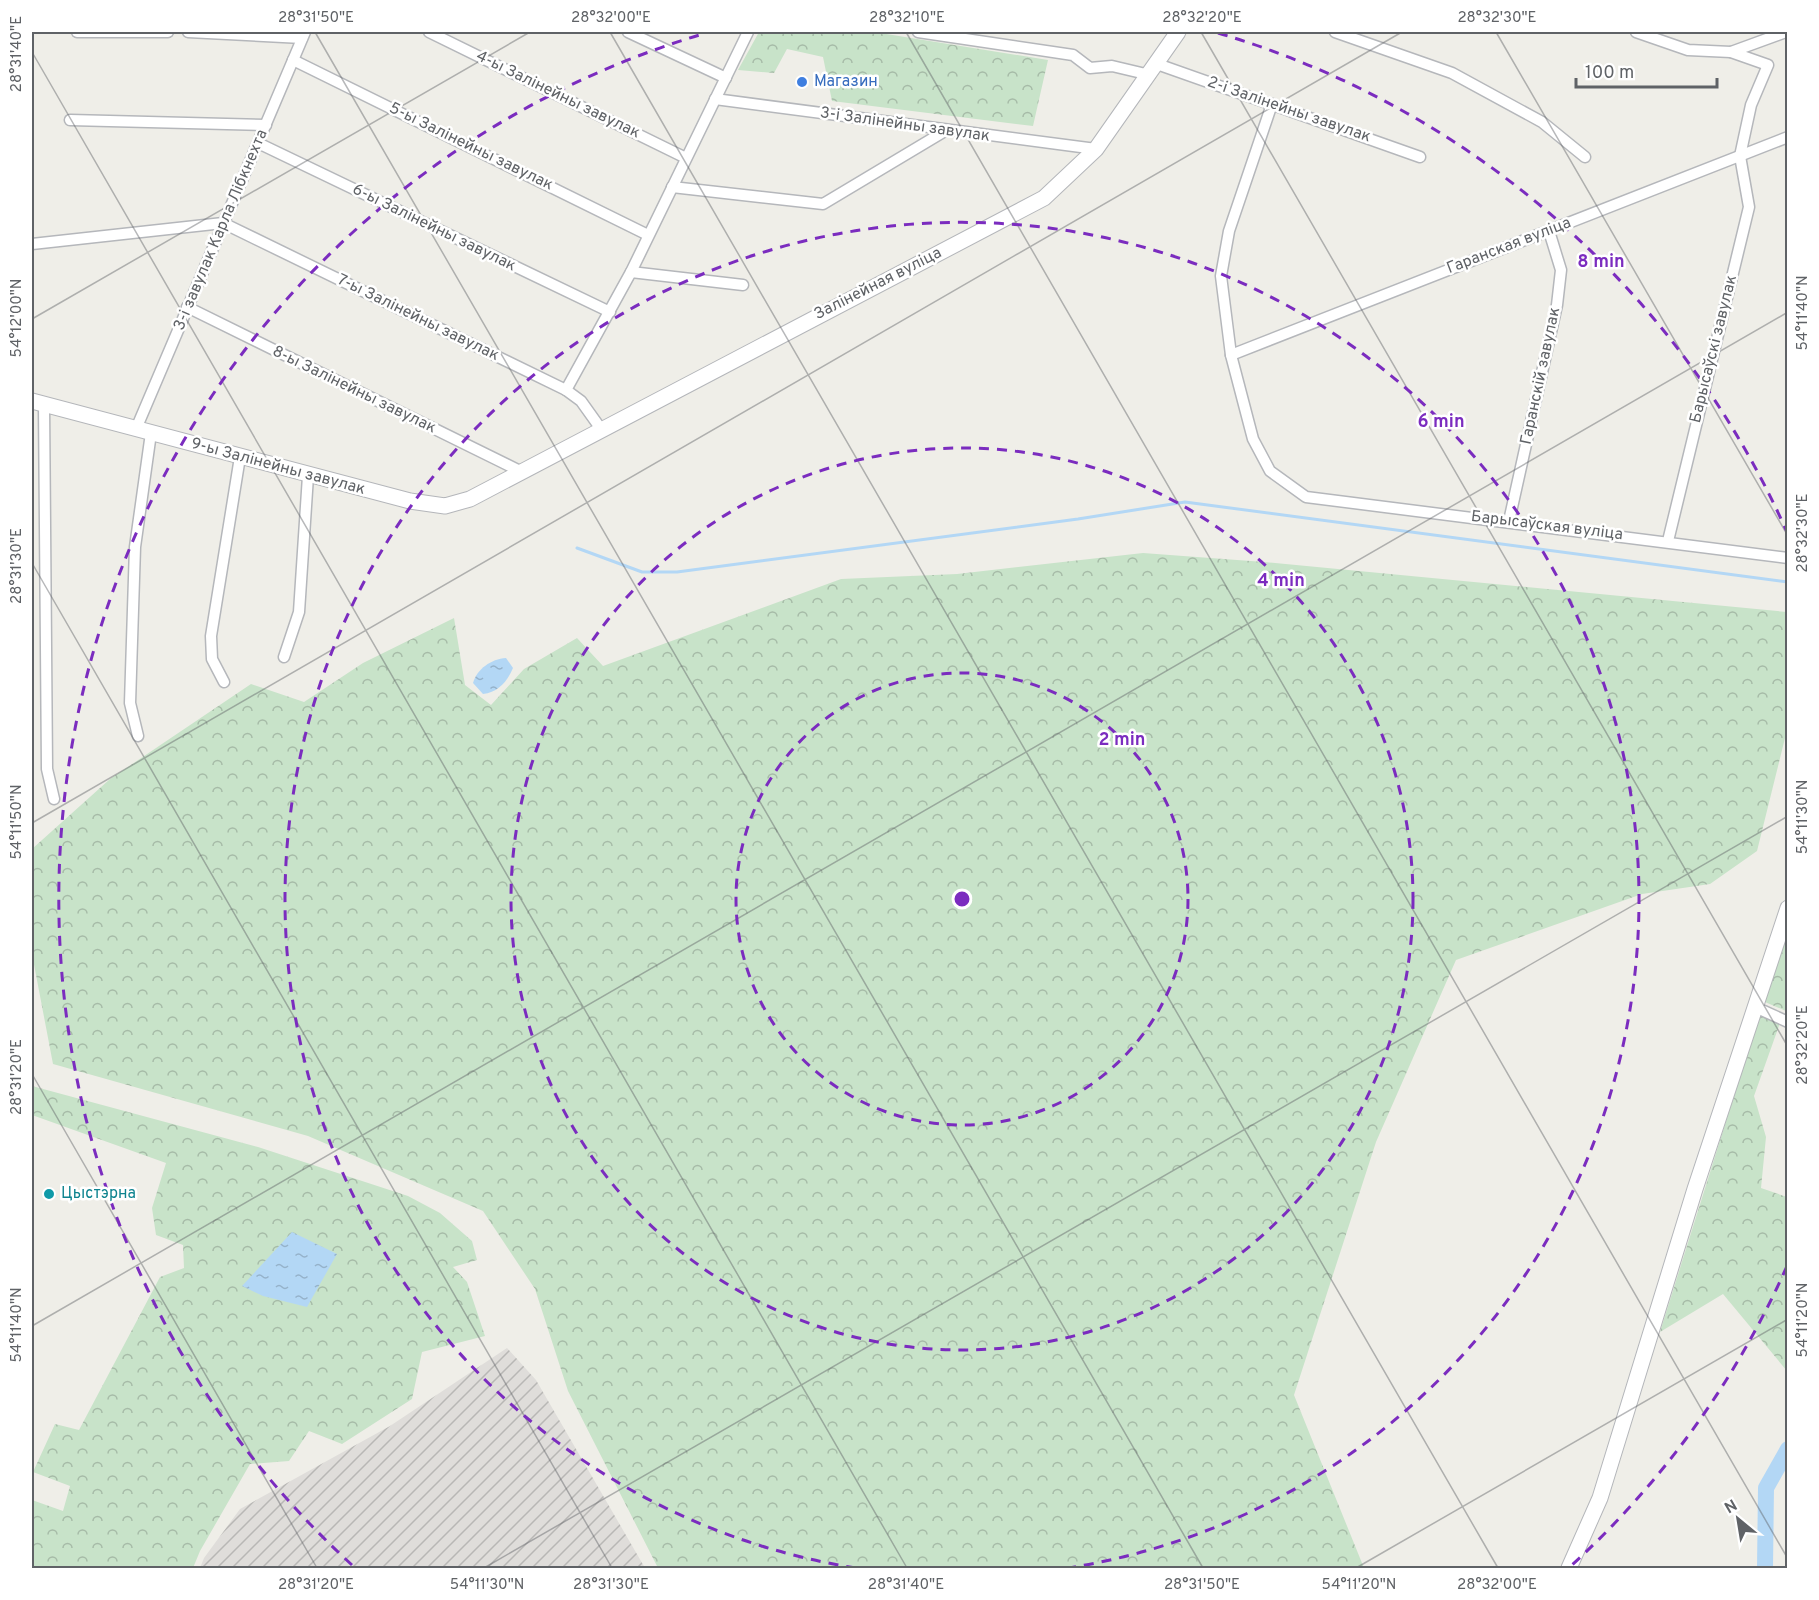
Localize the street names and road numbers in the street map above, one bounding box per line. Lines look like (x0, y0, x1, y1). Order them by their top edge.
street label: 4-ы Залінейны завулак (473, 47, 643, 143)
street label: 2-і Залінейны завулак (1205, 73, 1373, 147)
street label: 5-ы Залінейны завулак (386, 99, 556, 195)
street label: 3-і Залінейны завулак (819, 103, 991, 147)
street label: 3-і завулак Карла Лібкнехта (170, 127, 272, 333)
street label: 6-ы Залінейны завулак (349, 180, 519, 276)
street label: Гаранская вуліца (1444, 213, 1574, 279)
street label: Залінейная вуліца (811, 243, 945, 325)
street label: 7-ы Залінейны завулак (334, 270, 502, 366)
street label: Барысаўскі завулак (1686, 273, 1742, 425)
street label: Гаранскій завулак (1517, 305, 1565, 447)
street label: 8-ы Залінейны завулак (269, 342, 439, 438)
street label: 9-ы Залінейны завулак (189, 434, 367, 500)
street label: Барысаўская вуліца (1470, 507, 1624, 545)

